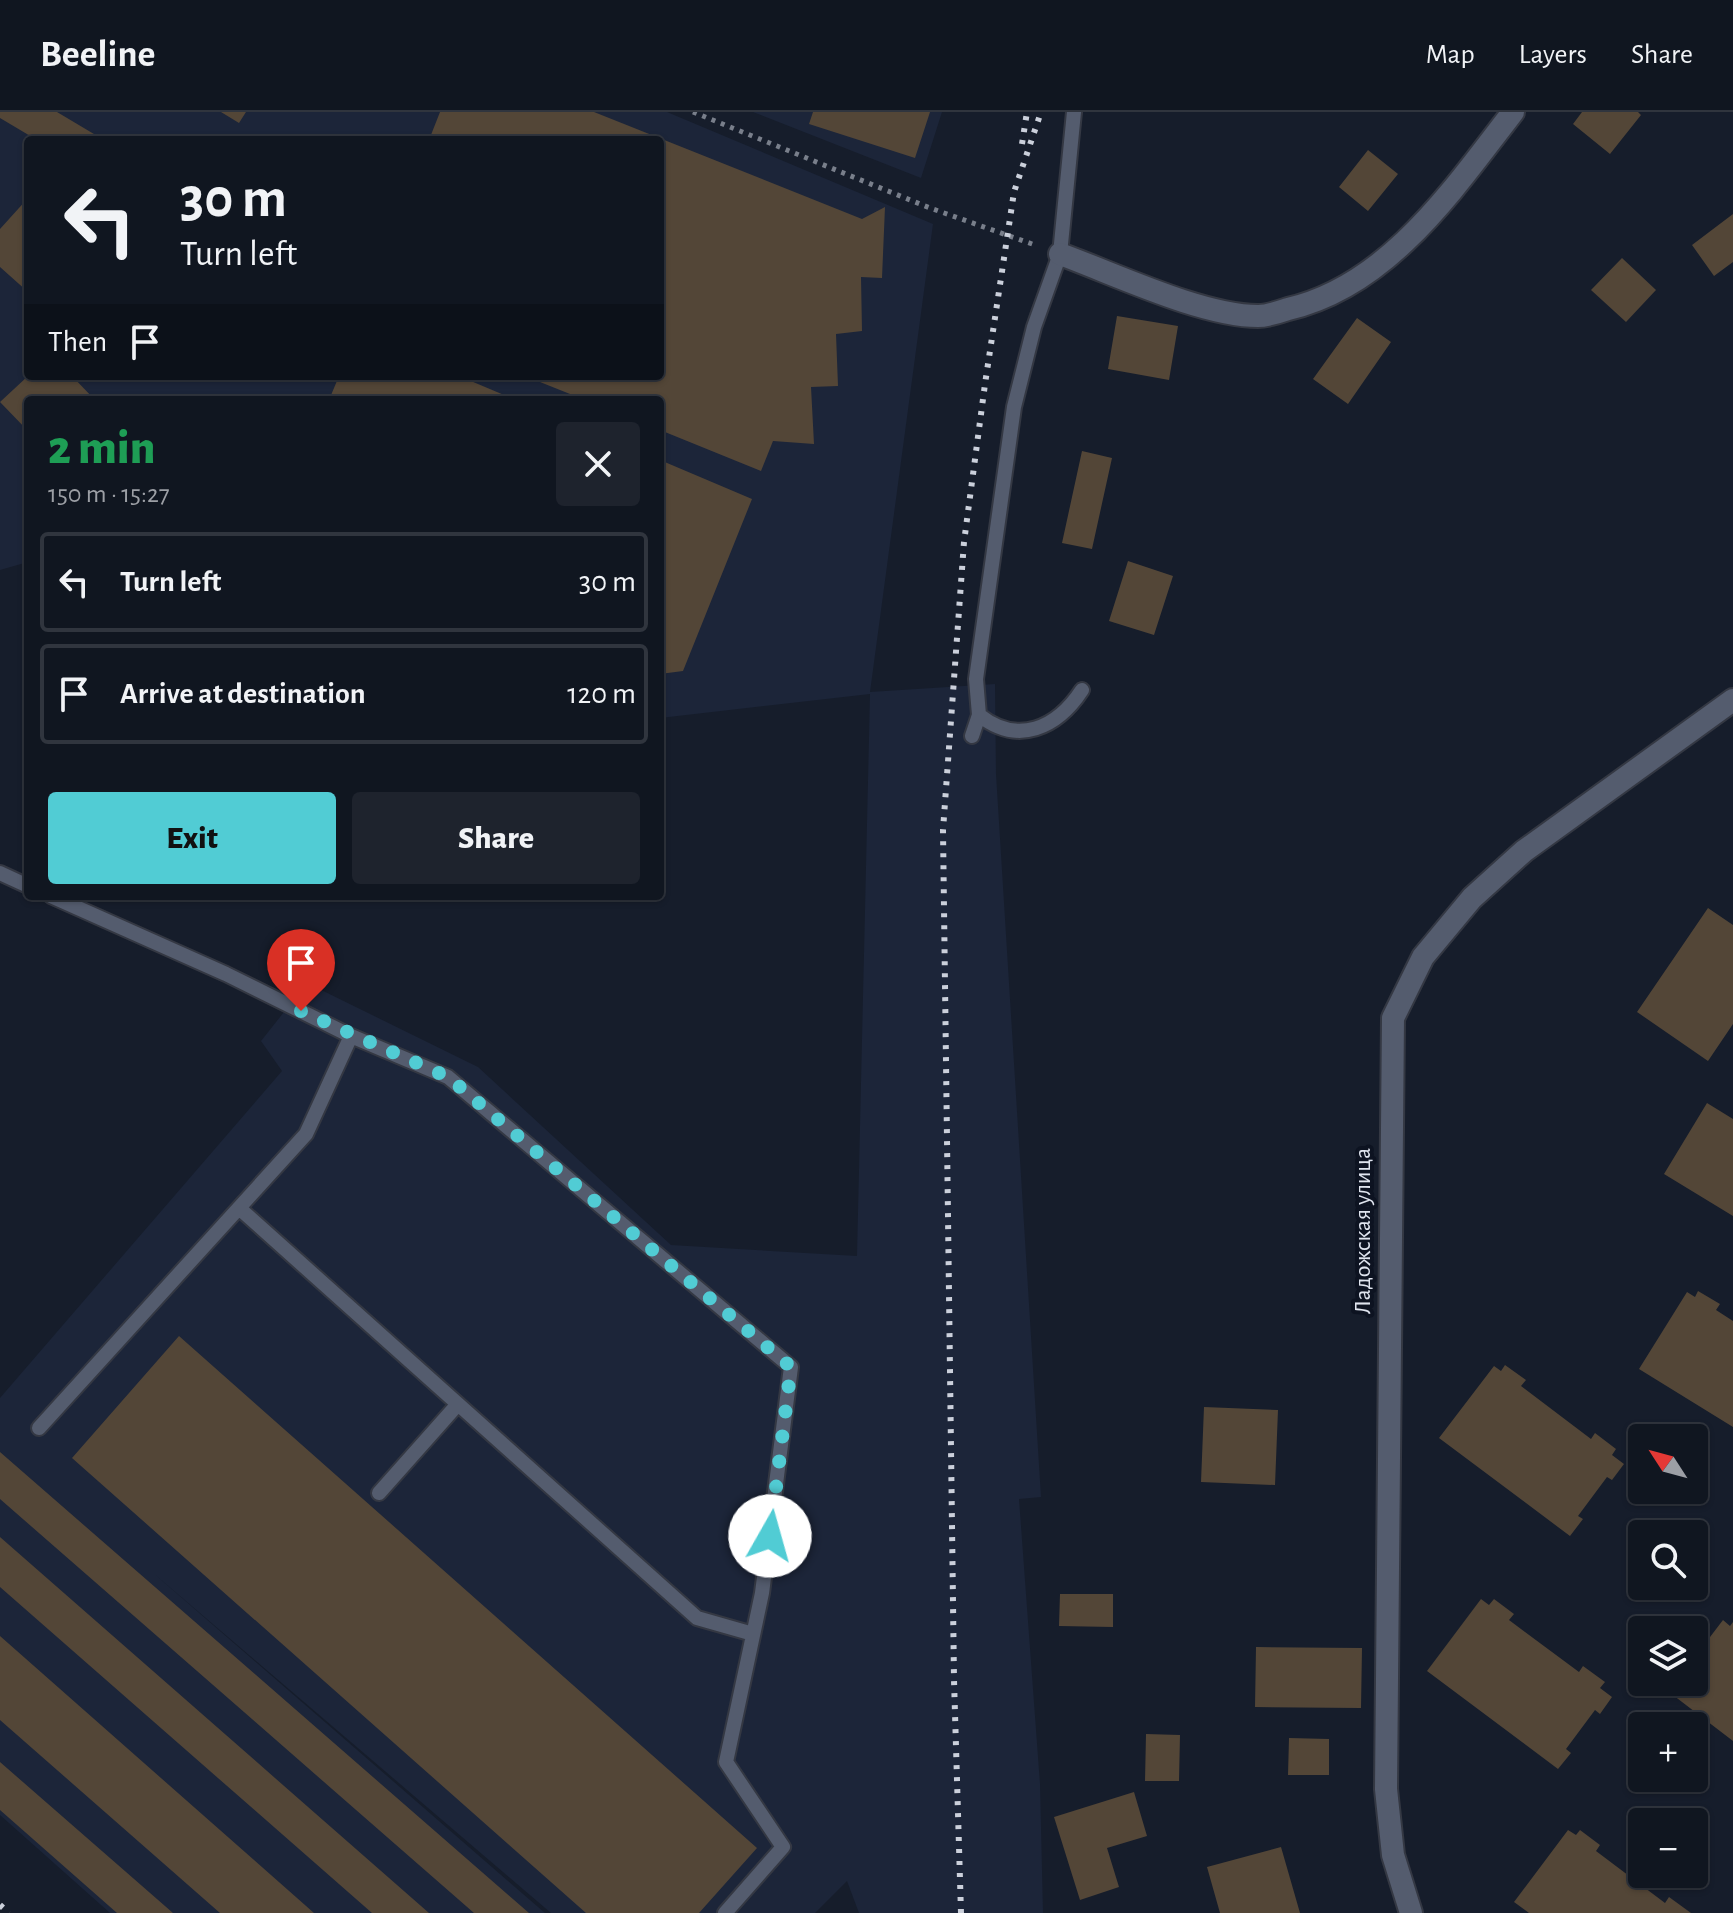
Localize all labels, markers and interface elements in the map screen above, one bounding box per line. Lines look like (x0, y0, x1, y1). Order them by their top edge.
text: Beeline (40, 36, 155, 74)
text: Map (1426, 41, 1475, 69)
text: Layers (1519, 41, 1587, 69)
text: Share (1631, 41, 1693, 69)
icon: left (48, 168, 152, 272)
text: 30 m (180, 171, 287, 227)
text: Turn left (180, 236, 297, 272)
icon: arrive (123, 320, 167, 364)
text: Then (48, 327, 107, 357)
button: close (556, 422, 640, 506)
text: 2 min (48, 425, 156, 473)
text: 150 m · 15:27 (48, 481, 170, 507)
icon: left (52, 560, 96, 604)
text: Turn left (120, 567, 221, 597)
text: 30 m (579, 567, 636, 597)
icon: arrive (52, 672, 96, 716)
text: Arrive at destination (120, 679, 366, 709)
text: 120 m (567, 679, 636, 709)
button: Exit (48, 792, 336, 884)
button: Share (352, 792, 640, 884)
pin (267, 929, 335, 1011)
icon: arrive (279, 941, 323, 985)
street label: Ладожская улица (1351, 1148, 1375, 1314)
north arrow (1628, 1424, 1708, 1504)
map controls (1628, 1424, 1708, 1888)
position arrow (728, 1494, 812, 1578)
button: search (1628, 1520, 1708, 1600)
button: layers (1628, 1616, 1708, 1696)
button: + (1628, 1712, 1708, 1792)
button: − (1628, 1808, 1708, 1888)

